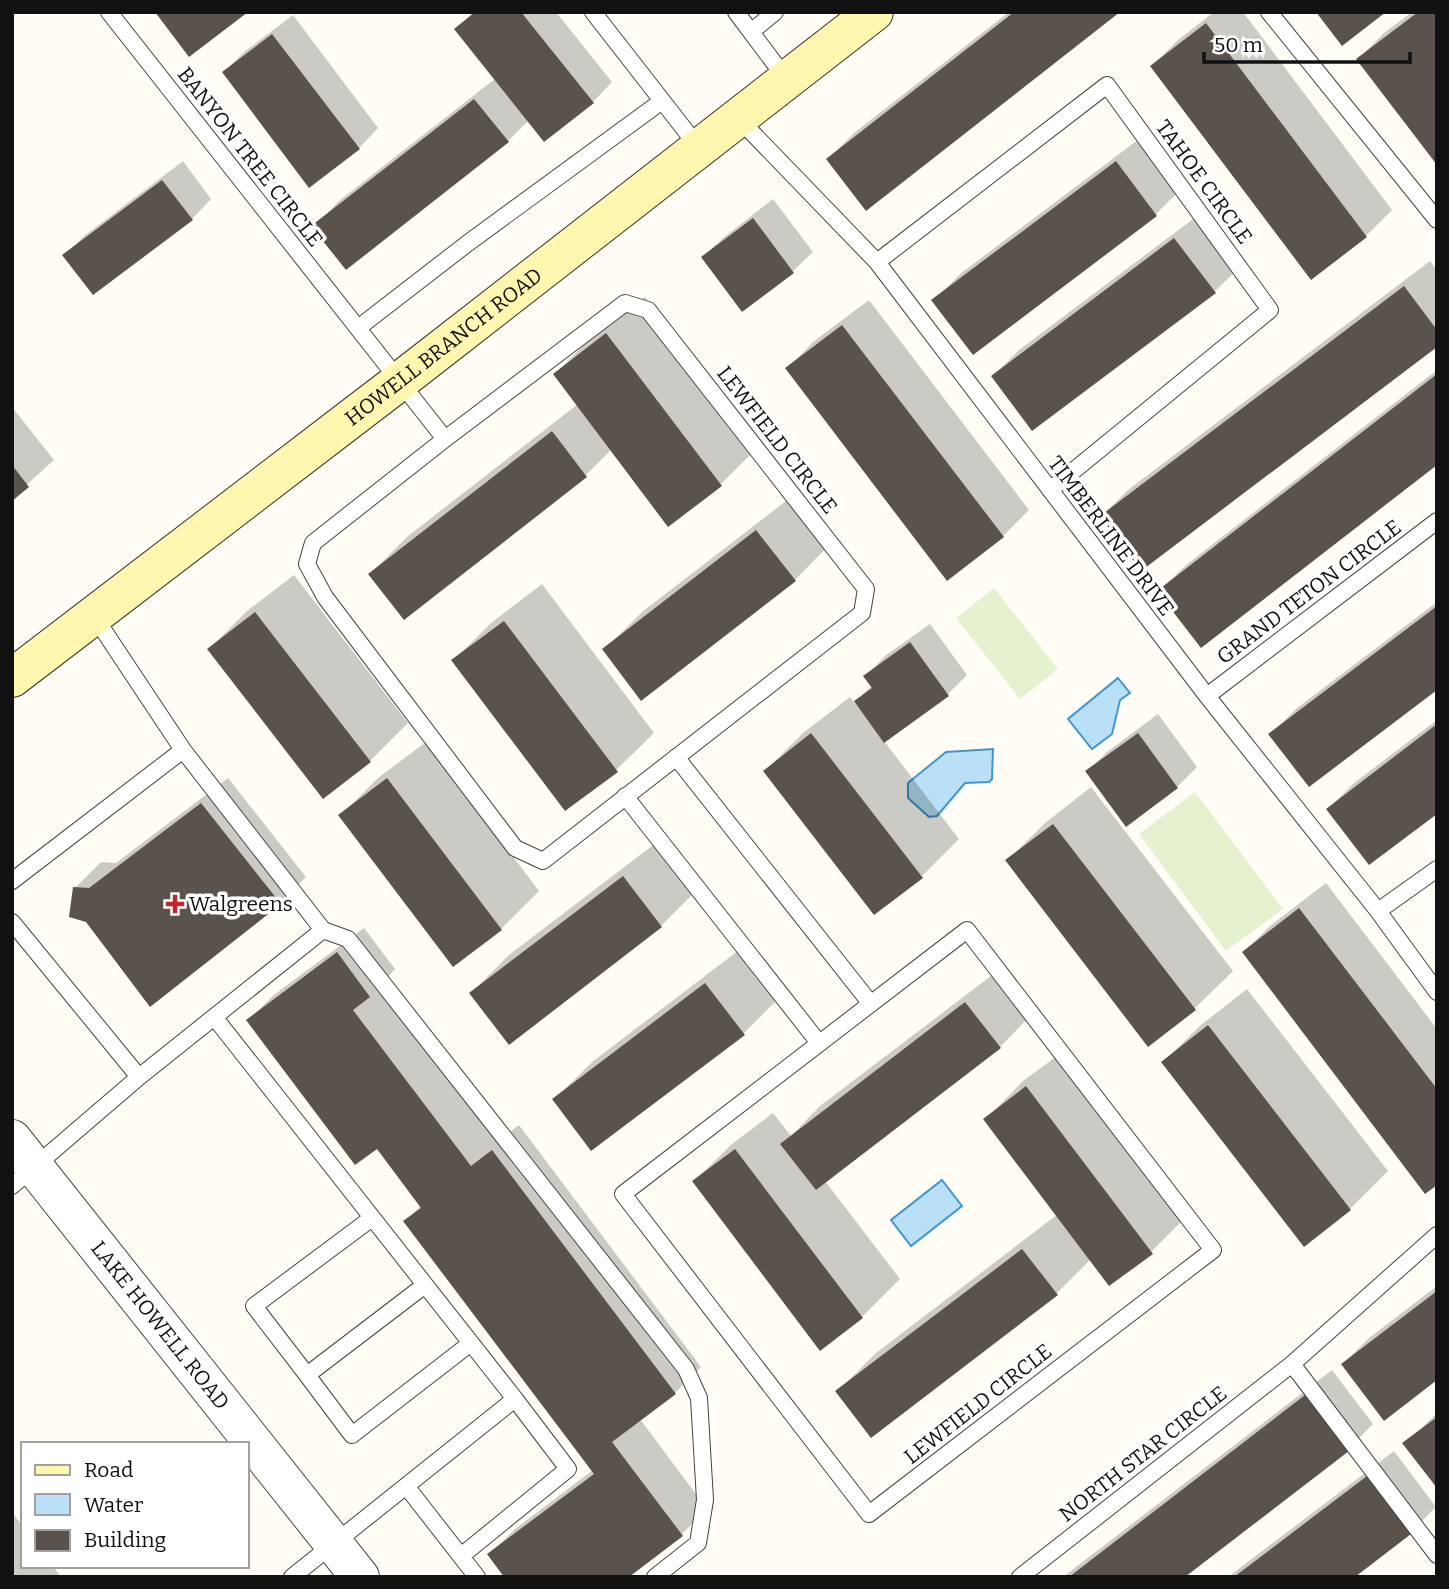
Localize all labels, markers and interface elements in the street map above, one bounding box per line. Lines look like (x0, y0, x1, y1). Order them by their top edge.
scale bar (1204, 21, 1410, 65)
text: 50 m (1214, 32, 1263, 58)
street label: BANYON TREE CIRCLE (172, 62, 328, 252)
street label: TAHOE CIRCLE (1150, 115, 1258, 249)
street label: HOWELL BRANCH ROAD (340, 262, 547, 431)
street label: LEWFIELD CIRCLE (711, 361, 843, 519)
street label: TIMBERLINE DRIVE (1042, 451, 1180, 621)
street label: GRAND TETON CIRCLE (1212, 514, 1406, 670)
place label: Walgreens (189, 891, 293, 917)
marker: Walgreens (167, 896, 183, 912)
street label: LAKE HOWELL ROAD (85, 1236, 235, 1415)
street label: LEWFIELD CIRCLE (899, 1338, 1057, 1470)
street label: NORTH STAR CIRCLE (1054, 1380, 1232, 1528)
legend (21, 1442, 248, 1568)
text: Road (84, 1457, 133, 1483)
text: Water (84, 1492, 143, 1518)
text: Building (84, 1527, 167, 1553)

